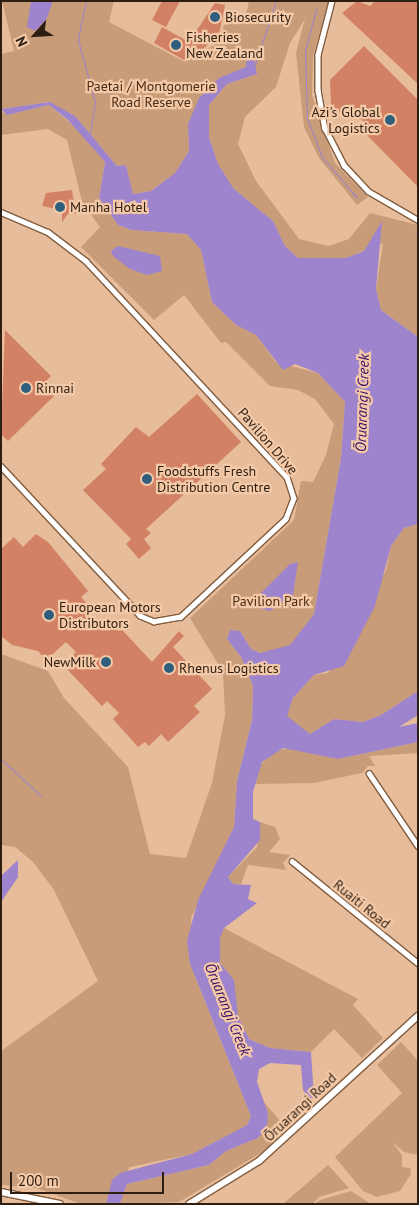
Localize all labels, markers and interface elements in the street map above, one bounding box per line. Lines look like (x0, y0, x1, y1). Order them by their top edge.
place label: Biosecurity (225, 9, 291, 25)
north arrow (10, 10, 60, 60)
marker: Biosecurity (209, 11, 221, 23)
place label: Fisheries New Zealand (186, 29, 264, 62)
text: N (11, 34, 32, 50)
marker: Fisheries New Zealand (170, 39, 182, 51)
park label: Paetai / Montgomerie Road Reserve (86, 78, 216, 110)
place label: Azi's Global Logistics (312, 104, 380, 136)
marker: Azi's Global Logistics (384, 114, 396, 126)
place label: Manha Hotel (70, 199, 147, 215)
marker: Manha Hotel (54, 201, 66, 213)
water label: Ōruarangi Creek (351, 354, 373, 452)
place label: Rinnai (36, 380, 74, 396)
marker: Rinnai (20, 382, 32, 394)
street label: Pavilion Drive (234, 404, 302, 478)
place label: Foodstuffs Fresh Distribution Centre (157, 463, 270, 496)
marker: Foodstuffs Fresh Distribution Centre (141, 473, 153, 485)
park label: Pavilion Park (232, 593, 310, 609)
place label: European Motors Distributors (59, 599, 161, 632)
marker: European Motors Distributors (43, 609, 55, 621)
place label: NewMilk (44, 654, 96, 670)
marker: NewMilk (100, 656, 112, 668)
place label: Rhenus Logistics (179, 660, 279, 676)
marker: Rhenus Logistics (163, 662, 175, 674)
street label: Ruaiti Road (330, 876, 394, 932)
water label: Ōruarangi Creek (201, 960, 255, 1058)
street label: Ōruarangi Road (260, 1069, 340, 1145)
scale bar (12, 1162, 166, 1194)
text: 200 m (18, 1171, 59, 1190)

